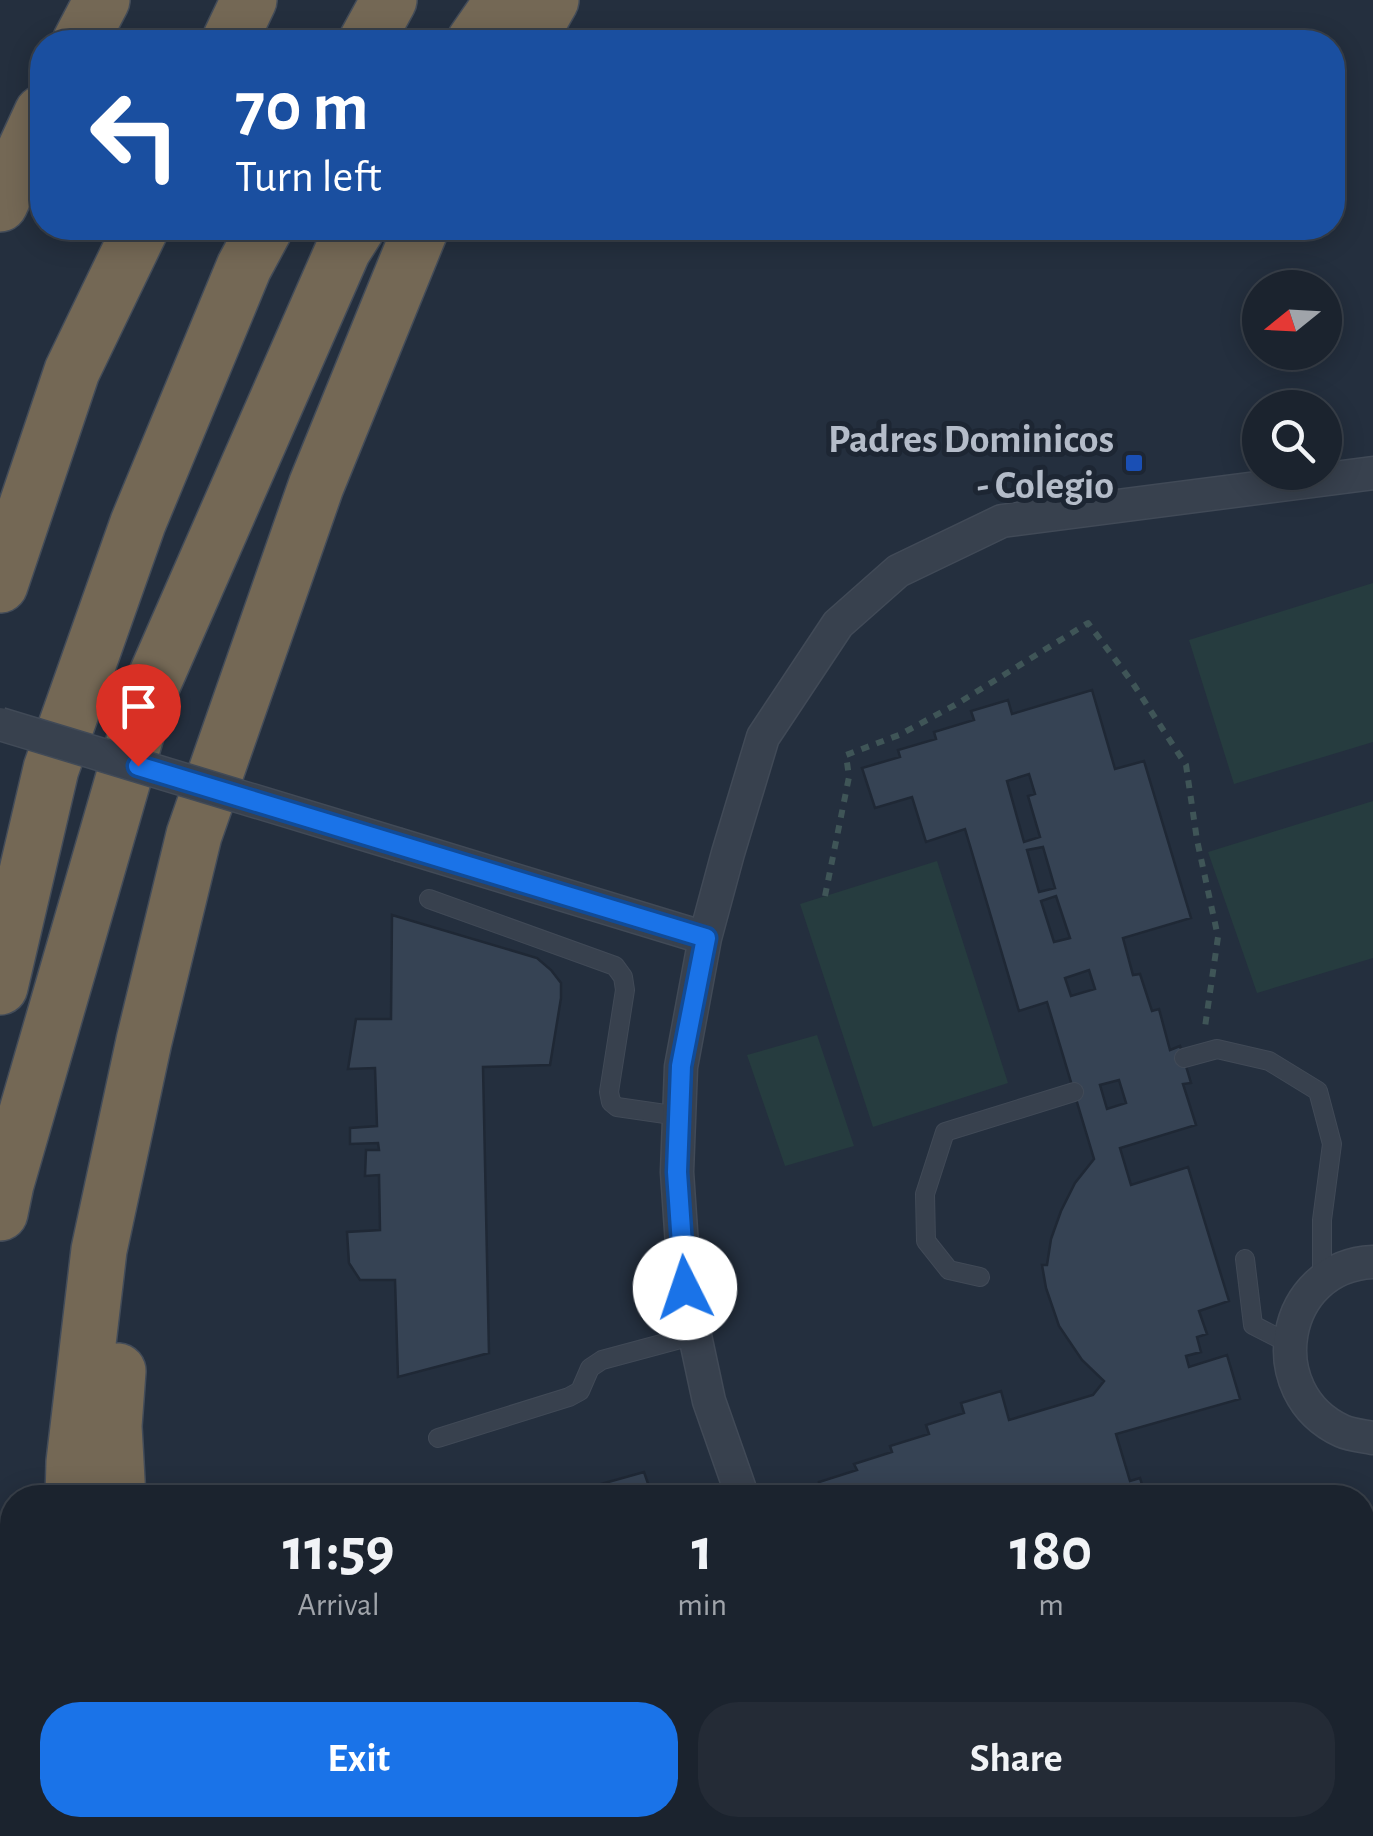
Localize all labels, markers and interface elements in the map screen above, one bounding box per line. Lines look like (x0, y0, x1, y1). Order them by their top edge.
icon: left (70, 70, 200, 200)
text: 70 m (235, 73, 369, 143)
text: Turn left (235, 155, 382, 200)
north arrow (1242, 270, 1342, 370)
map controls (1242, 270, 1342, 490)
button: search (1242, 390, 1342, 490)
place label: Padres Dominicos - Colegio (828, 420, 1114, 506)
marker: Padres Dominicos - Colegio (1123, 452, 1145, 474)
pin (96, 664, 181, 767)
icon: arrive (111, 679, 166, 734)
position arrow (633, 1236, 737, 1340)
text: 11:59 (283, 1521, 395, 1581)
text: 1 (691, 1521, 713, 1581)
text: 180 (1010, 1521, 1092, 1581)
text: Arrival (297, 1589, 380, 1621)
text: min (677, 1589, 727, 1621)
text: m (1038, 1589, 1064, 1621)
button: Exit (40, 1702, 678, 1817)
button: Share (698, 1702, 1335, 1817)

